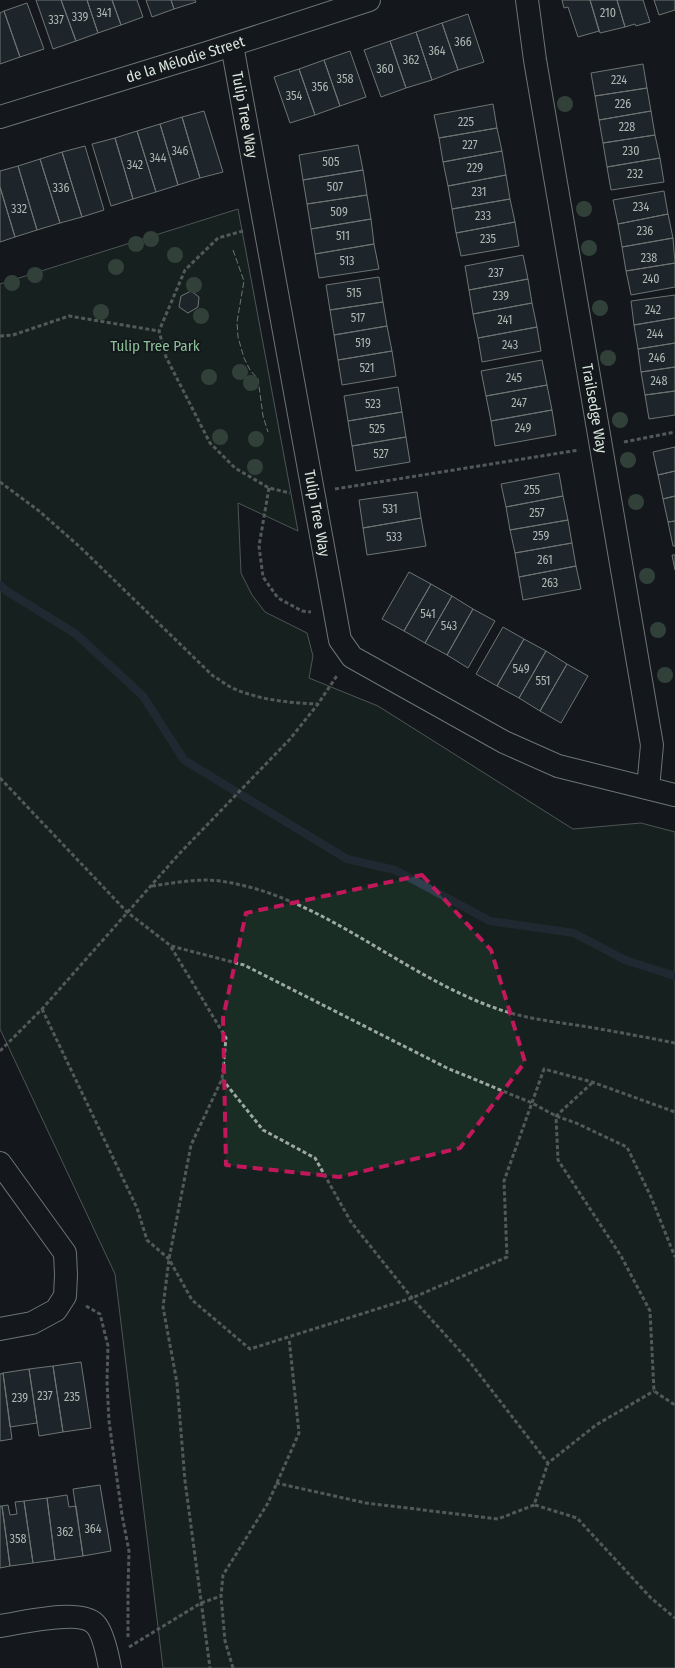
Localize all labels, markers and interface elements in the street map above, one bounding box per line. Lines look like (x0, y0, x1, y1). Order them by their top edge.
house number: 341 (96, 6, 112, 20)
house number: 210 (600, 6, 616, 20)
house number: 339 (72, 10, 88, 24)
house number: 337 (48, 13, 64, 27)
street label: de la Mélodie Street (124, 32, 247, 86)
house number: 366 (454, 35, 472, 49)
house number: 364 (428, 44, 446, 58)
house number: 362 (403, 53, 419, 67)
house number: 360 (376, 62, 394, 76)
street label: Tulip Tree Way (228, 70, 261, 160)
house number: 358 (337, 72, 353, 86)
house number: 224 (611, 73, 627, 87)
house number: 356 (312, 80, 328, 94)
house number: 354 (286, 89, 303, 103)
house number: 226 (615, 97, 631, 111)
house number: 225 (458, 115, 475, 129)
house number: 228 (619, 120, 635, 134)
house number: 227 (462, 138, 478, 152)
house number: 346 (171, 144, 189, 158)
house number: 230 (623, 144, 639, 158)
house number: 344 (150, 151, 167, 165)
house number: 505 (322, 155, 340, 169)
house number: 342 (127, 158, 143, 172)
house number: 229 (467, 161, 483, 175)
house number: 232 (627, 167, 643, 181)
house number: 507 (327, 180, 343, 194)
house number: 336 (53, 181, 69, 195)
house number: 231 (471, 185, 487, 199)
house number: 234 (633, 200, 649, 214)
house number: 332 (11, 202, 27, 216)
house number: 509 (330, 205, 348, 219)
house number: 233 (475, 209, 491, 223)
house number: 236 (637, 224, 653, 238)
house number: 511 (336, 229, 350, 243)
house number: 235 (480, 232, 497, 246)
house number: 238 (641, 251, 657, 265)
house number: 513 (339, 254, 355, 268)
house number: 237 (488, 266, 504, 280)
house number: 240 (642, 272, 660, 286)
house number: 515 (346, 286, 362, 300)
house number: 239 (493, 289, 509, 303)
house number: 242 (645, 303, 661, 317)
house number: 517 (351, 311, 365, 325)
house number: 241 (498, 313, 512, 327)
house number: 244 (647, 327, 664, 341)
house number: 519 (355, 336, 371, 350)
park label: Tulip Tree Park (110, 337, 200, 355)
house number: 243 (502, 338, 518, 352)
house number: 246 (649, 351, 665, 365)
house number: 521 (359, 361, 375, 375)
street label: Trailsedge Way (578, 362, 611, 455)
house number: 245 (506, 371, 523, 385)
house number: 248 (651, 374, 667, 388)
house number: 247 (511, 396, 527, 410)
house number: 523 (365, 397, 381, 411)
house number: 249 (515, 421, 531, 435)
house number: 525 (369, 422, 386, 436)
house number: 527 (373, 447, 389, 461)
street label: Tulip Tree Way (300, 469, 334, 558)
house number: 255 (524, 483, 541, 497)
house number: 531 (382, 502, 398, 516)
house number: 257 (529, 506, 545, 520)
house number: 259 (533, 529, 549, 543)
house number: 533 (386, 530, 402, 544)
house number: 261 (537, 553, 553, 567)
house number: 263 (542, 576, 558, 590)
house number: 541 (420, 607, 436, 621)
house number: 543 (441, 619, 457, 633)
house number: 549 (513, 662, 530, 676)
house number: 551 (535, 674, 551, 688)
house number: 237 (37, 1389, 53, 1403)
house number: 235 (64, 1390, 81, 1404)
house number: 239 (12, 1391, 28, 1405)
house number: 364 (84, 1522, 102, 1536)
house number: 362 (57, 1525, 73, 1539)
house number: 358 (10, 1532, 26, 1546)

